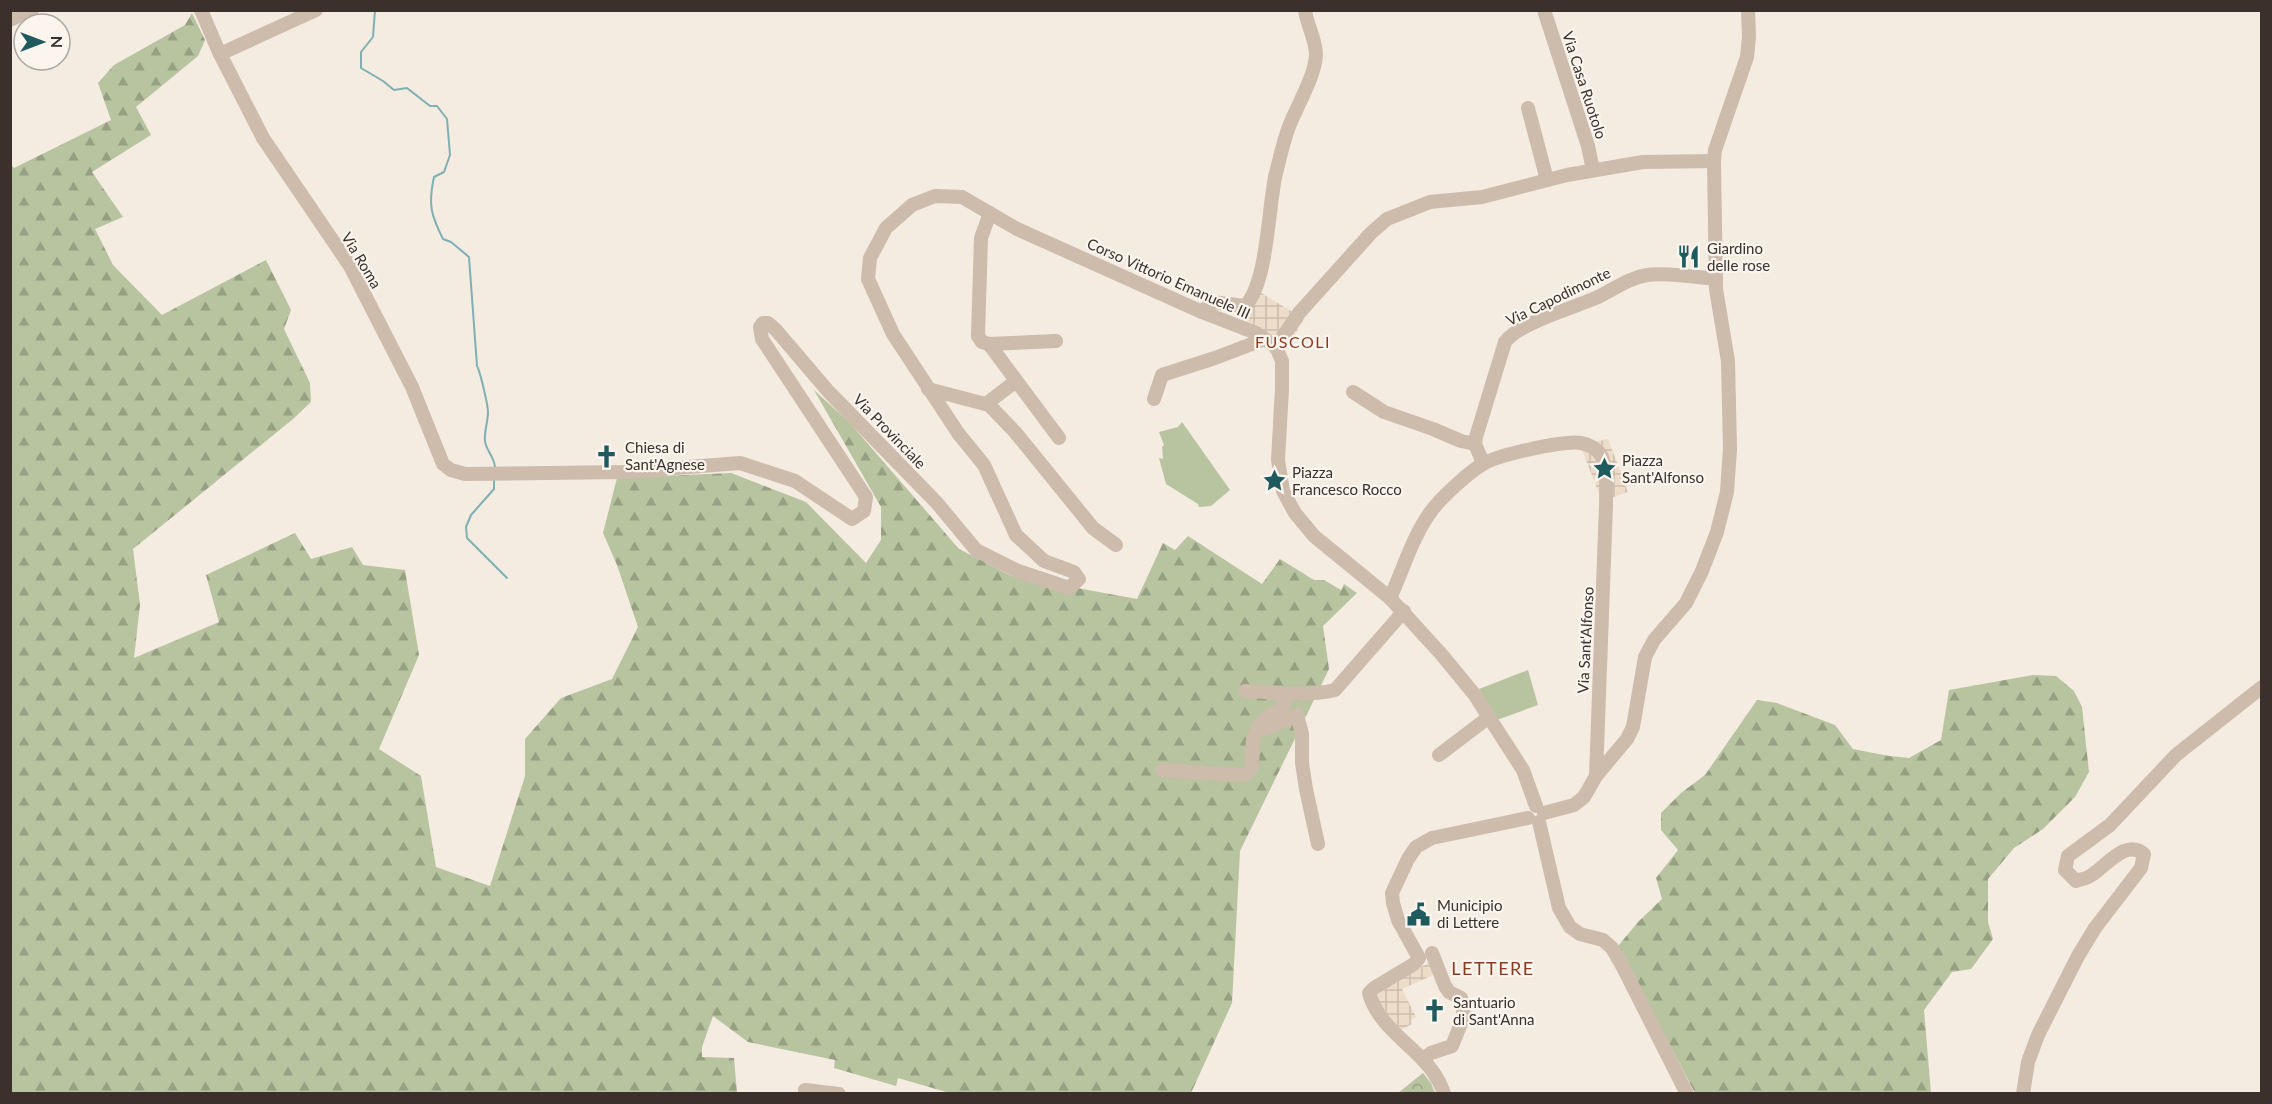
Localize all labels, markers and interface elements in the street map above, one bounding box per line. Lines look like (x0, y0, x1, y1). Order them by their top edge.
north arrow (12, 12, 72, 72)
street label: Via Casa Ruotolo (1559, 29, 1611, 141)
text: N (48, 36, 67, 48)
street label: Via Roma (338, 229, 386, 291)
street label: Corso Vittorio Emanuele III (1085, 234, 1253, 322)
place label: Giardino delle rose (1707, 239, 1770, 274)
restaurant icon: Giardino delle rose (1676, 244, 1702, 270)
street label: Via Capodimonte (1503, 263, 1613, 329)
district label: FUSCOLI (1255, 332, 1331, 351)
street label: Via Provinciale (850, 390, 930, 472)
place label: Chiesa di Sant'Agnese (625, 438, 705, 473)
church icon: Chiesa di Sant'Agnese (594, 443, 620, 469)
place label: Piazza Sant'Alfonso (1622, 451, 1704, 486)
place icon: Piazza Sant'Alfonso (1591, 456, 1617, 482)
place label: Piazza Francesco Rocco (1292, 463, 1402, 498)
place icon: Piazza Francesco Rocco (1261, 468, 1287, 494)
street label: Via Sant'Alfonso (1573, 586, 1597, 694)
place label: Municipio di Lettere (1437, 896, 1502, 931)
public building icon: Municipio di Lettere (1406, 901, 1432, 927)
district label: LETTERE (1451, 957, 1535, 979)
place label: Santuario di Sant'Anna (1453, 993, 1535, 1028)
church icon: Santuario di Sant'Anna (1422, 998, 1448, 1024)

